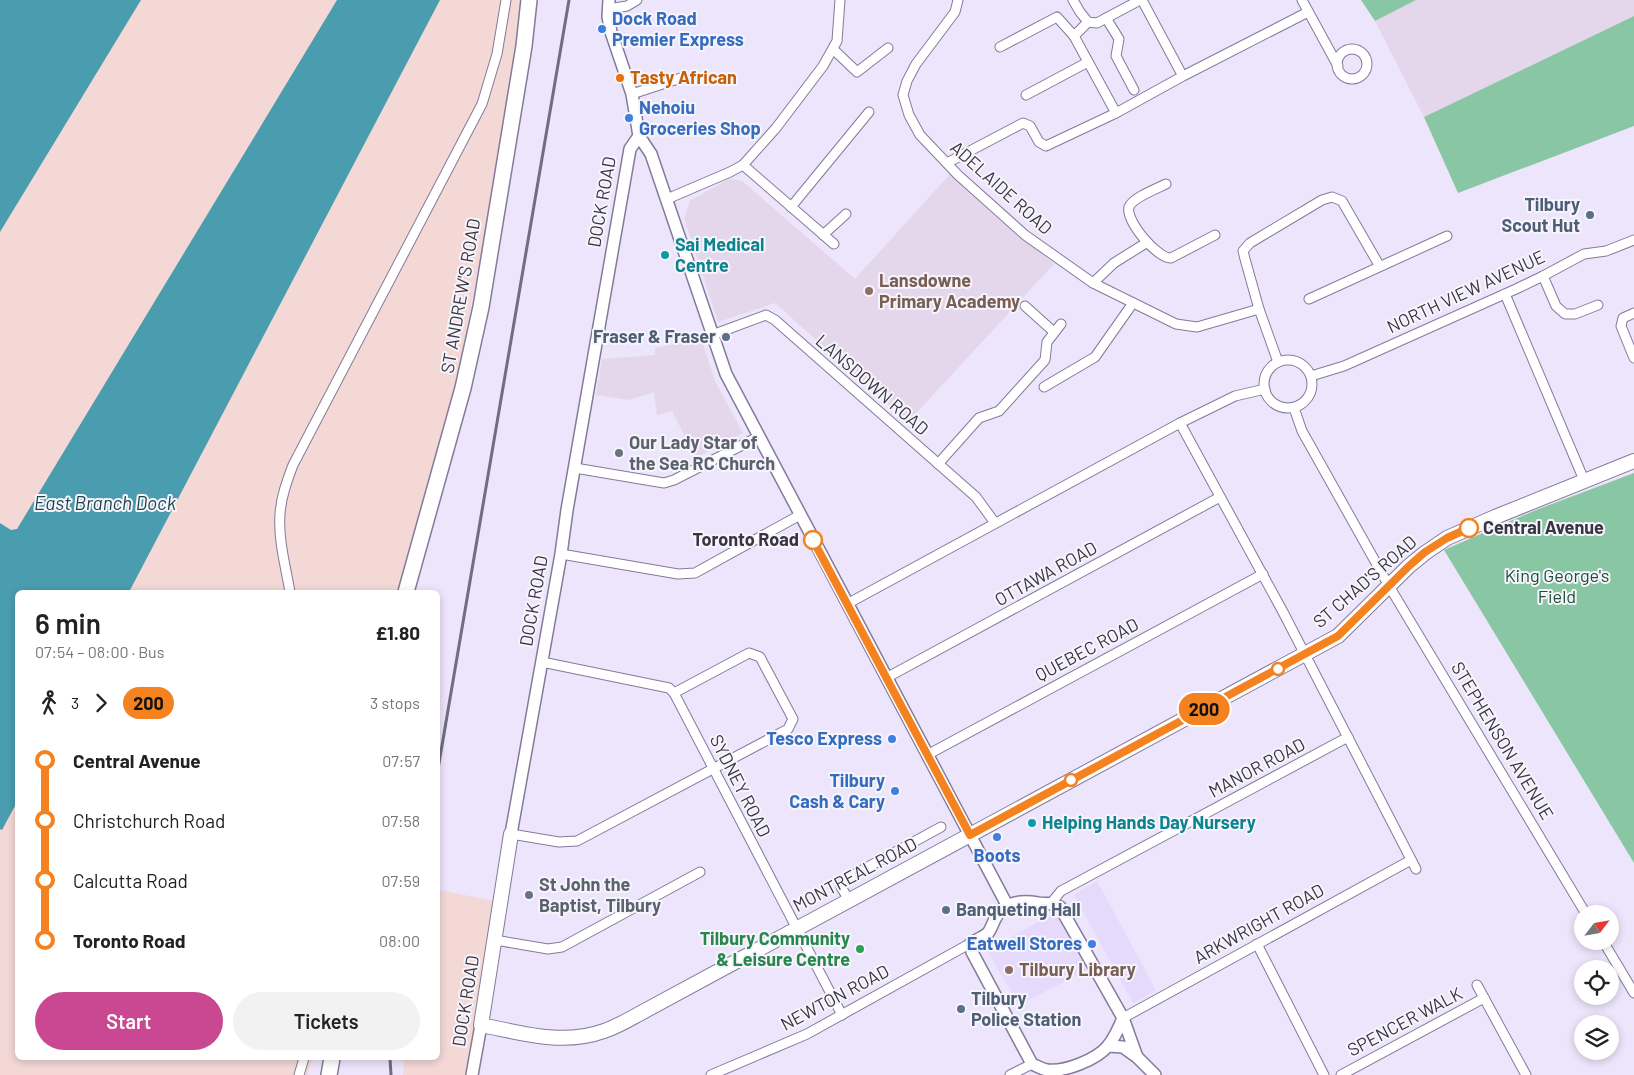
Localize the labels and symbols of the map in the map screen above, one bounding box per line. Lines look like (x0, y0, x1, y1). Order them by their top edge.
place label: Dock Road Premier Express (612, 7, 744, 50)
marker: Dock Road Premier Express (596, 23, 608, 35)
place label: Tasty African (630, 66, 737, 88)
marker: Tasty African (614, 72, 626, 84)
place label: Nehoiu Groceries Shop (639, 96, 761, 139)
marker: Nehoiu Groceries Shop (623, 112, 635, 124)
street label: ADELAIDE ROAD (946, 136, 1057, 239)
street label: DOCK ROAD (582, 155, 620, 249)
place label: Tilbury Scout Hut (1502, 193, 1580, 236)
marker: Tilbury Scout Hut (1584, 209, 1596, 221)
street label: ST ANDREW'S ROAD (436, 217, 484, 375)
place label: Sai Medical Centre (675, 233, 764, 276)
street label: NORTH VIEW AVENUE (1383, 245, 1548, 337)
marker: Sai Medical Centre (659, 249, 671, 261)
place label: Lansdowne Primary Academy (879, 269, 1020, 312)
marker: Lansdowne Primary Academy (863, 285, 875, 297)
place label: Fraser & Fraser (593, 325, 716, 347)
street label: LANSDOWN ROAD (812, 329, 934, 439)
marker: Fraser & Fraser (720, 331, 732, 343)
place label: Our Lady Star of the Sea RC Church (629, 431, 775, 474)
marker: Our Lady Star of the Sea RC Church (613, 447, 625, 459)
water label: East Branch Dock (34, 491, 177, 514)
place label: Central Avenue (1483, 516, 1604, 538)
marker: Central Avenue (1459, 518, 1479, 538)
place label: Toronto Road (692, 528, 799, 550)
marker: Toronto Road (803, 530, 823, 550)
street label: ST CHAD'S ROAD (1308, 530, 1420, 632)
street label: OTTAWA ROAD (991, 536, 1100, 610)
street label: DOCK ROAD (514, 554, 552, 648)
park label: King George's Field (1505, 564, 1609, 607)
street label: QUEBEC ROAD (1031, 613, 1142, 686)
street label: STEPHENSON AVENUE (1447, 658, 1559, 823)
unlabelled marker (1271, 662, 1285, 676)
line badge: 200 (1175, 693, 1233, 725)
place label: Tesco Express (766, 727, 882, 749)
street label: SYDNEY ROAD (706, 731, 776, 841)
marker: Tesco Express (886, 733, 898, 745)
street label: MANOR ROAD (1205, 733, 1309, 802)
place label: Tilbury Cash & Cary (789, 769, 885, 812)
unlabelled marker (1064, 773, 1078, 787)
marker: Tilbury Cash & Cary (889, 785, 901, 797)
place label: Helping Hands Day Nursery (1042, 811, 1256, 833)
marker: Helping Hands Day Nursery (1026, 817, 1038, 829)
marker: Boots (991, 831, 1003, 843)
street label: MONTREAL ROAD (789, 832, 920, 916)
place label: Boots (974, 844, 1020, 866)
place label: St John the Baptist, Tilbury (539, 873, 661, 916)
street label: ARKWRIGHT ROAD (1190, 878, 1327, 968)
marker: St John the Baptist, Tilbury (523, 889, 535, 901)
place label: Banqueting Hall (956, 898, 1081, 920)
marker: Banqueting Hall (940, 904, 952, 916)
north arrow (1574, 905, 1619, 950)
place label: Tilbury Community & Leisure Centre (700, 927, 850, 970)
place label: Eatwell Stores (967, 932, 1082, 954)
marker: Eatwell Stores (1086, 938, 1098, 950)
marker: Tilbury Community & Leisure Centre (854, 943, 866, 955)
street label: DOCK ROAD (447, 954, 483, 1048)
place label: Tilbury Library (1019, 958, 1136, 980)
street label: NEWTON ROAD (777, 959, 892, 1035)
marker: Tilbury Library (1003, 964, 1015, 976)
street label: SPENCER WALK (1343, 982, 1466, 1061)
place label: Tilbury Police Station (971, 987, 1081, 1030)
marker: Tilbury Police Station (955, 1003, 967, 1015)

